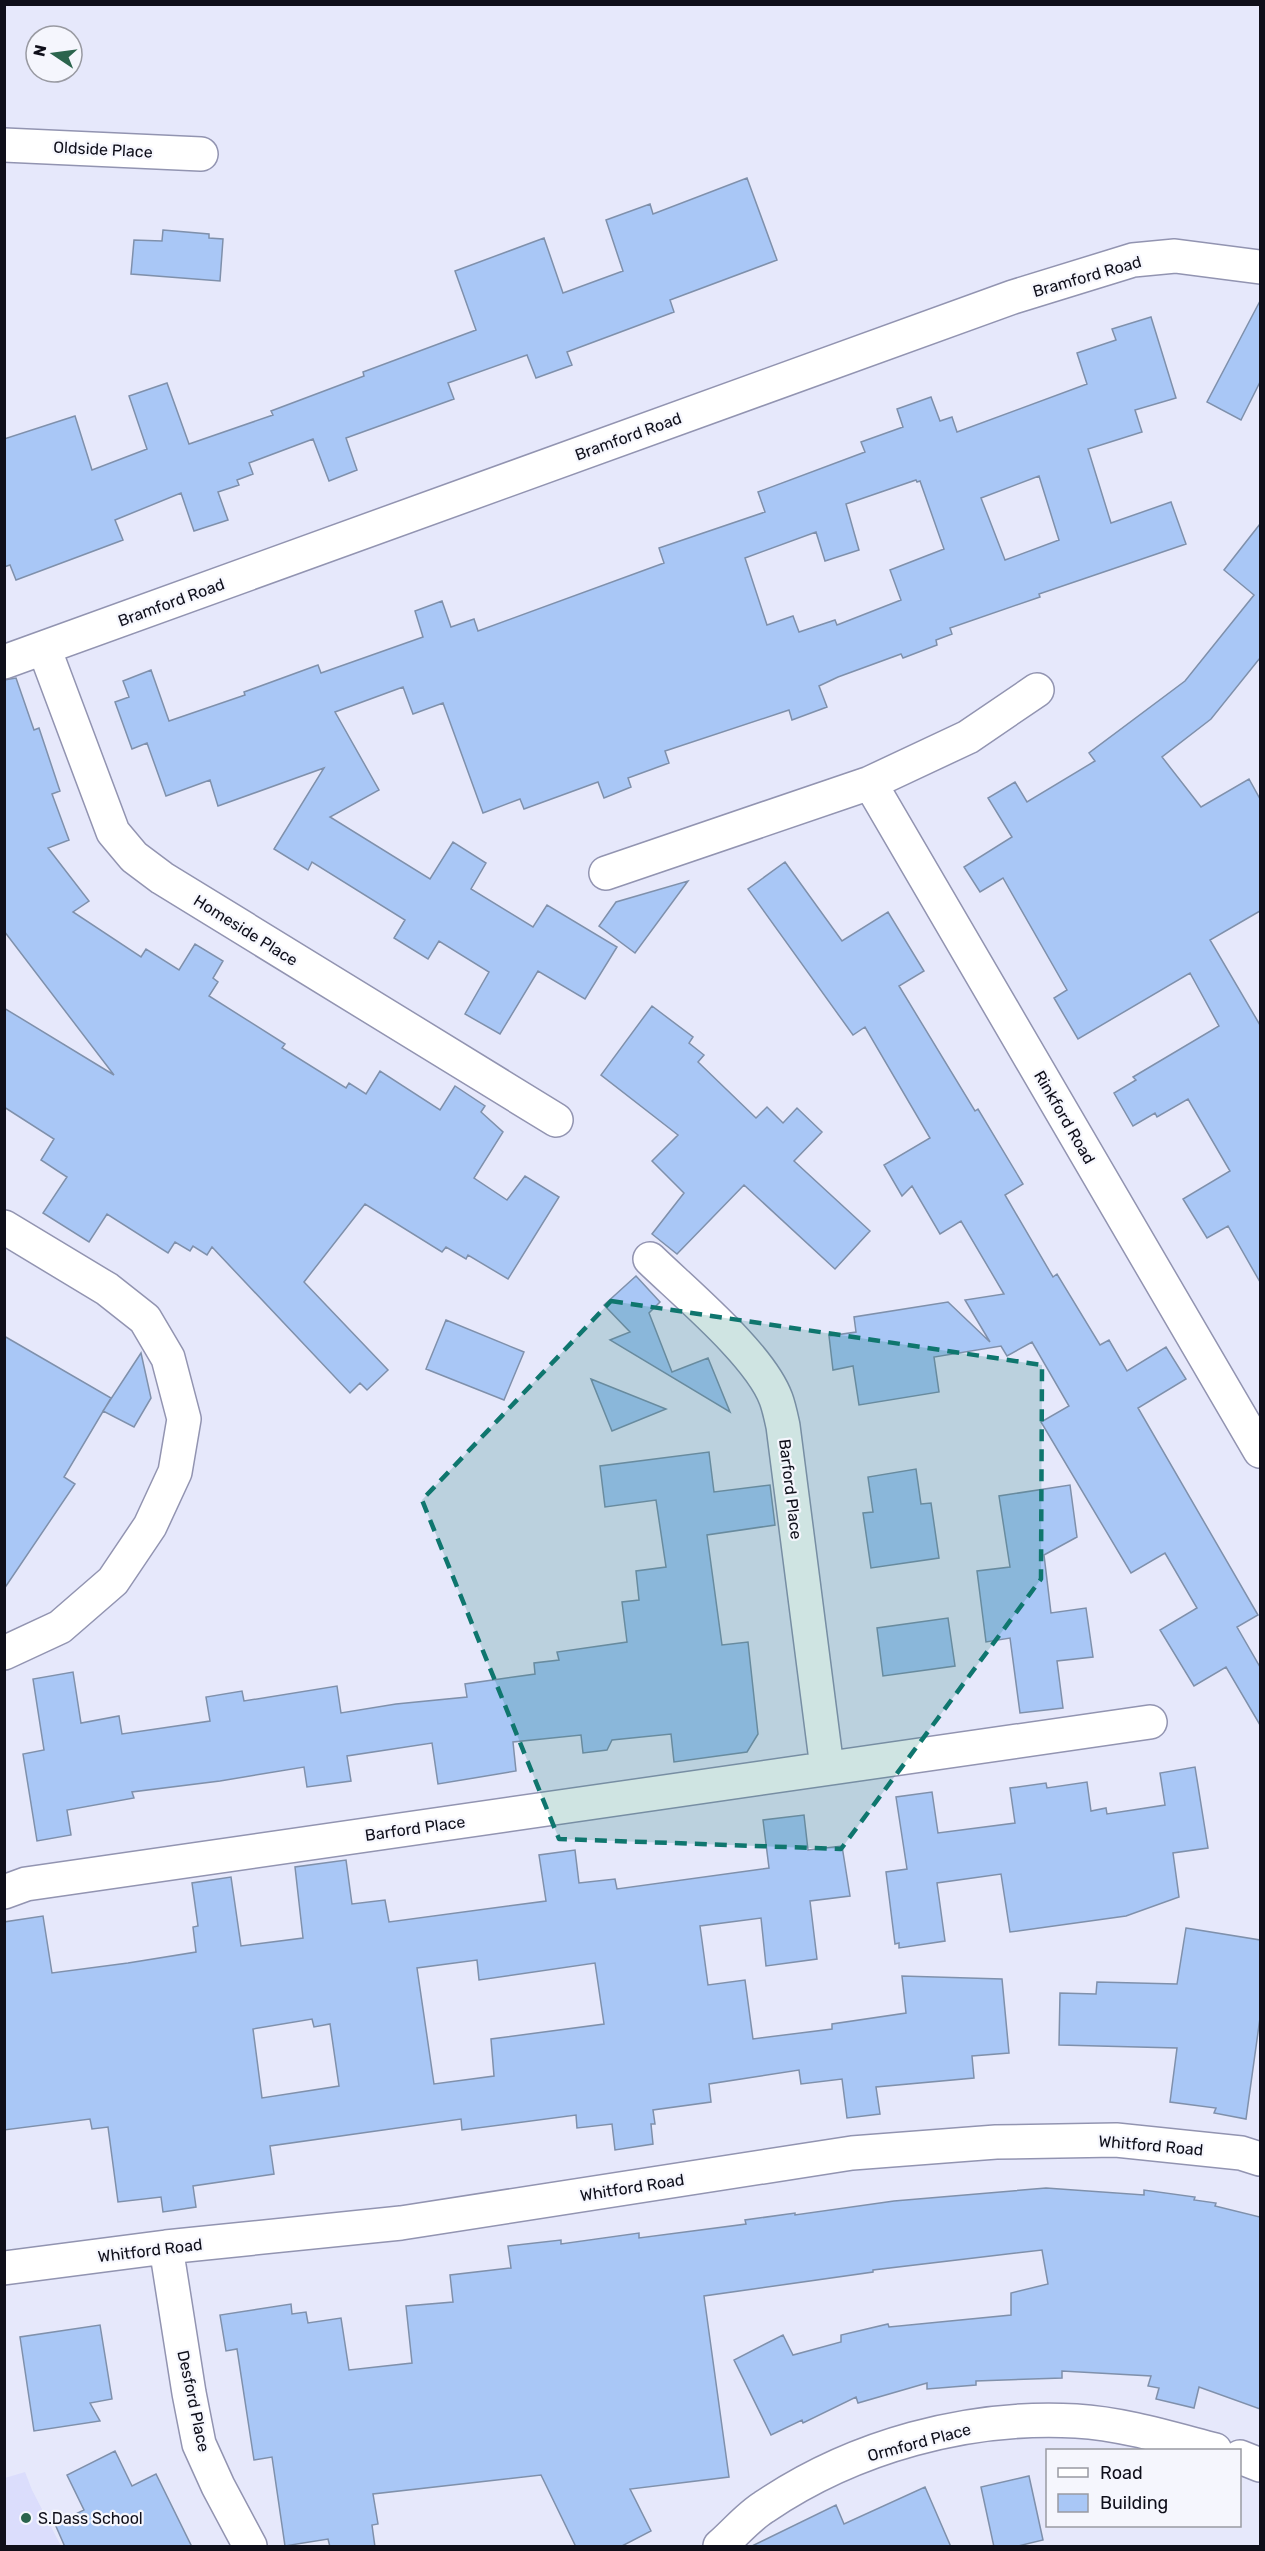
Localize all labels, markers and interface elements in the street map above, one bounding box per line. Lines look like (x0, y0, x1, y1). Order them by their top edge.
north arrow (24, 24, 84, 84)
text: N (29, 43, 50, 58)
street label: Oldside Place (53, 137, 153, 162)
street label: Bramford Road (1031, 252, 1144, 301)
street label: Bramford Road (572, 408, 684, 465)
street label: Bramford Road (115, 574, 227, 631)
street label: Homeside Place (190, 891, 301, 970)
street label: Rinkford Road (1030, 1067, 1099, 1167)
street label: Barford Place (775, 1438, 806, 1540)
street label: Barford Place (364, 1812, 466, 1845)
street label: Whitford Road (1098, 2131, 1204, 2160)
street label: Whitford Road (579, 2170, 685, 2205)
street label: Whitford Road (97, 2235, 203, 2266)
street label: Desford Place (173, 2349, 214, 2454)
street label: Ormford Place (865, 2420, 973, 2465)
legend (1046, 2449, 1241, 2527)
text: Road (1100, 2462, 1143, 2484)
text: Building (1100, 2492, 1168, 2514)
place label: S.Dass School (38, 2509, 143, 2528)
marker: S.Dass School (19, 2511, 33, 2525)

